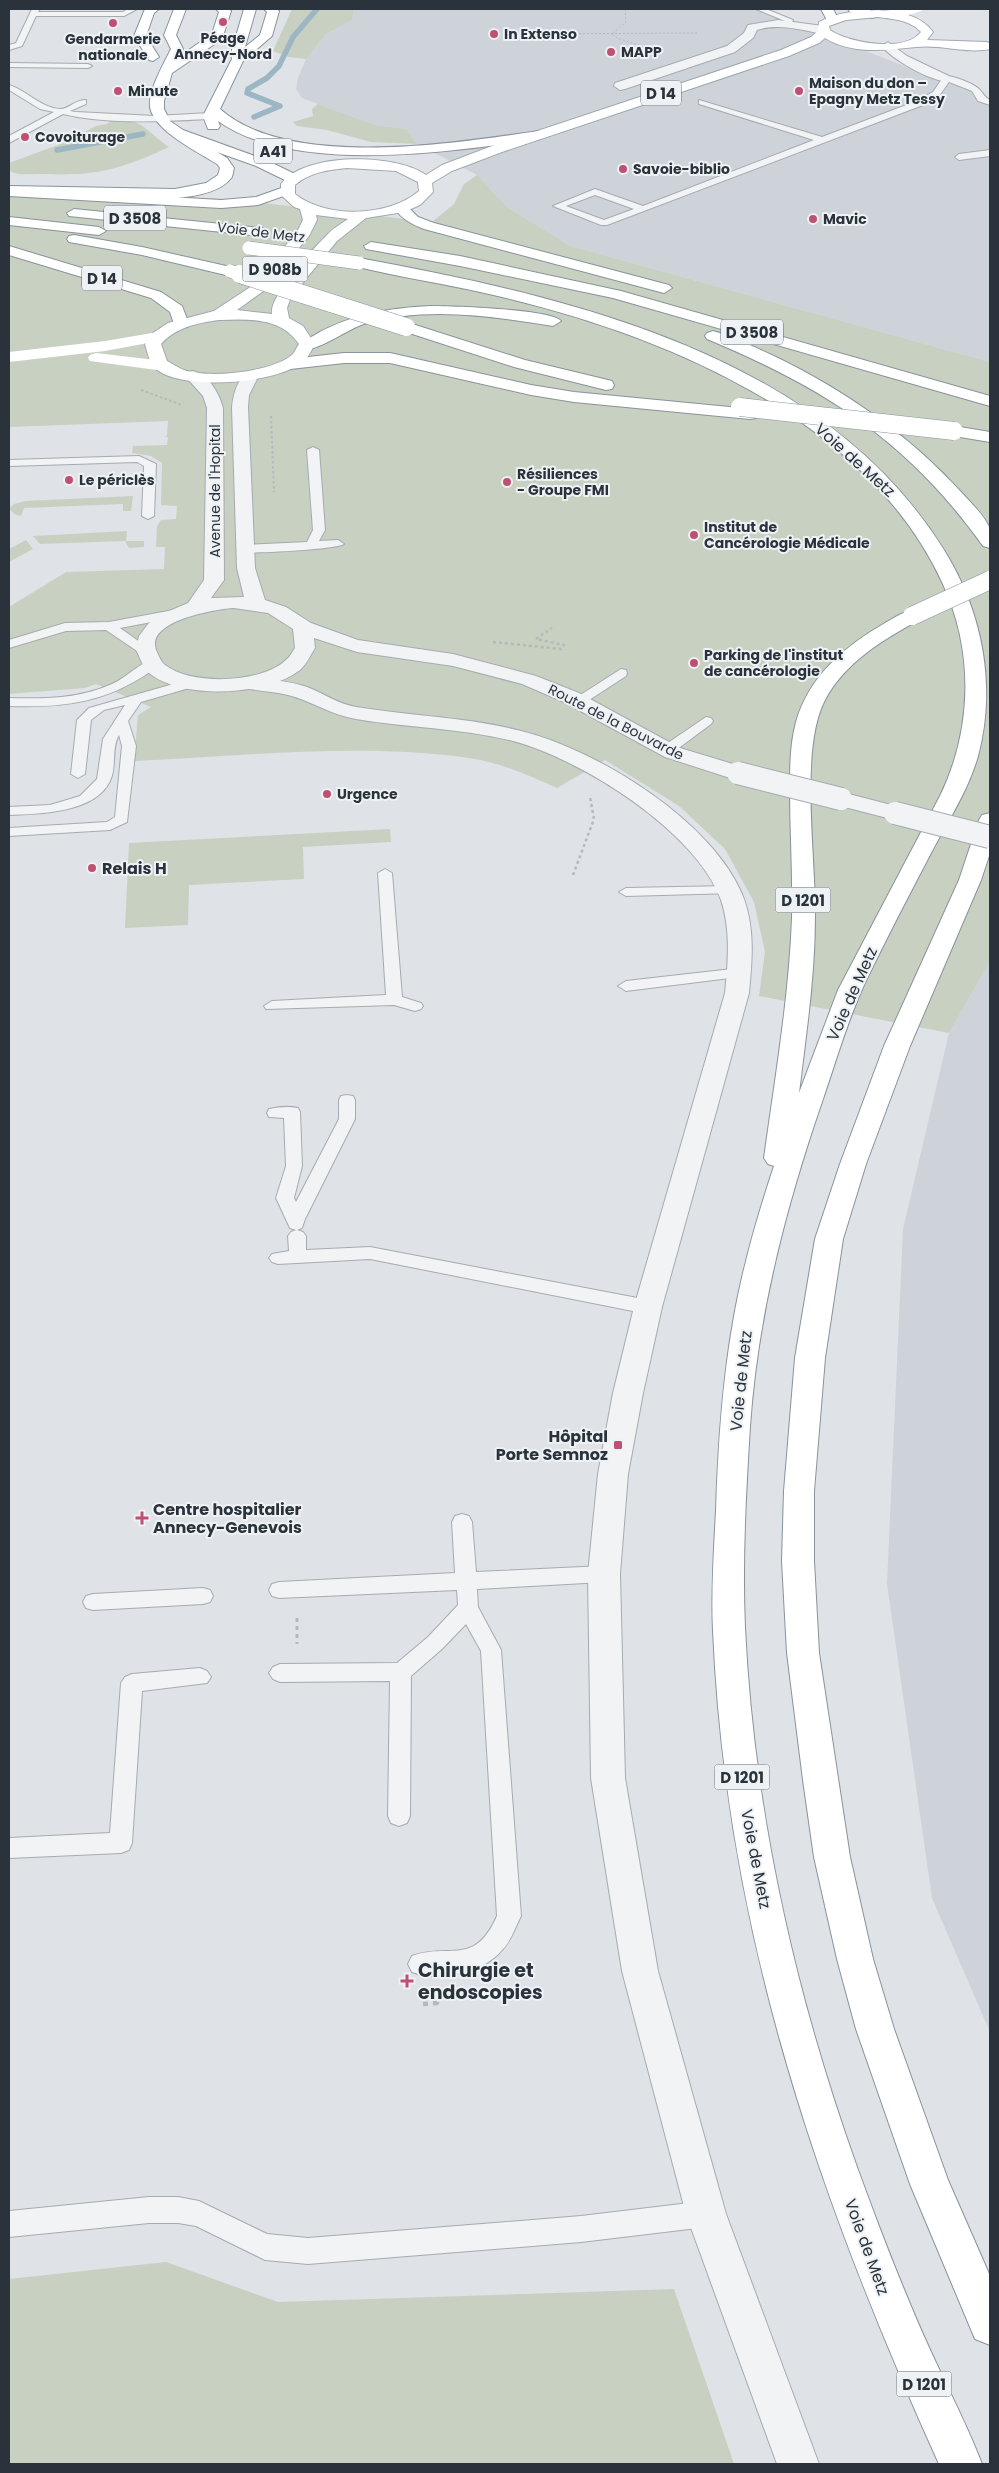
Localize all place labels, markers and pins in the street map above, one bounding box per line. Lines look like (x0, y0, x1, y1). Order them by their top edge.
marker: Péage Annecy-Nord (217, 16, 229, 28)
marker: Gendarmerie nationale (107, 17, 119, 29)
place label: In Extenso (504, 24, 577, 44)
place label: Péage Annecy-Nord (174, 28, 272, 64)
marker: In Extenso (488, 28, 500, 40)
place label: Gendarmerie nationale (65, 29, 161, 65)
place label: MAPP (621, 42, 662, 62)
marker: MAPP (605, 46, 617, 58)
place label: Maison du don – Epagny Metz Tessy (809, 73, 945, 109)
place label: Minute (128, 81, 179, 101)
marker: Minute (112, 85, 124, 97)
marker: Maison du don – Epagny Metz Tessy (793, 85, 805, 97)
place label: Covoiturage (35, 127, 126, 147)
marker: Covoiturage (19, 131, 31, 143)
place label: Savoie-biblio (633, 159, 730, 179)
marker: Savoie-biblio (617, 163, 629, 175)
place label: Mavic (823, 209, 867, 229)
marker: Mavic (807, 213, 819, 225)
place label: Résiliences - Groupe FMI (517, 464, 609, 500)
place label: Le périclès (79, 470, 155, 490)
marker: Le périclès (63, 474, 75, 486)
marker: Résiliences - Groupe FMI (501, 476, 513, 488)
place label: Institut de Cancérologie Médicale (704, 517, 870, 553)
marker: Institut de Cancérologie Médicale (688, 529, 700, 541)
place label: Parking de l'institut de cancérologie (704, 645, 844, 681)
marker: Parking de l'institut de cancérologie (688, 657, 700, 669)
place label: Urgence (337, 784, 398, 804)
marker: Urgence (321, 788, 333, 800)
place label: Relais H (102, 857, 167, 880)
marker: Relais H (86, 862, 98, 874)
place label: Hôpital Porte Semnoz (496, 1425, 608, 1466)
marker: Hôpital Porte Semnoz (612, 1439, 624, 1451)
place label: Centre hospitalier Annecy-Genevois (153, 1498, 302, 1539)
marker: Centre hospitalier Annecy-Genevois (135, 1511, 149, 1525)
place label: Chirurgie et endoscopies (418, 1957, 543, 2006)
marker: Chirurgie et endoscopies (400, 1974, 414, 1988)

